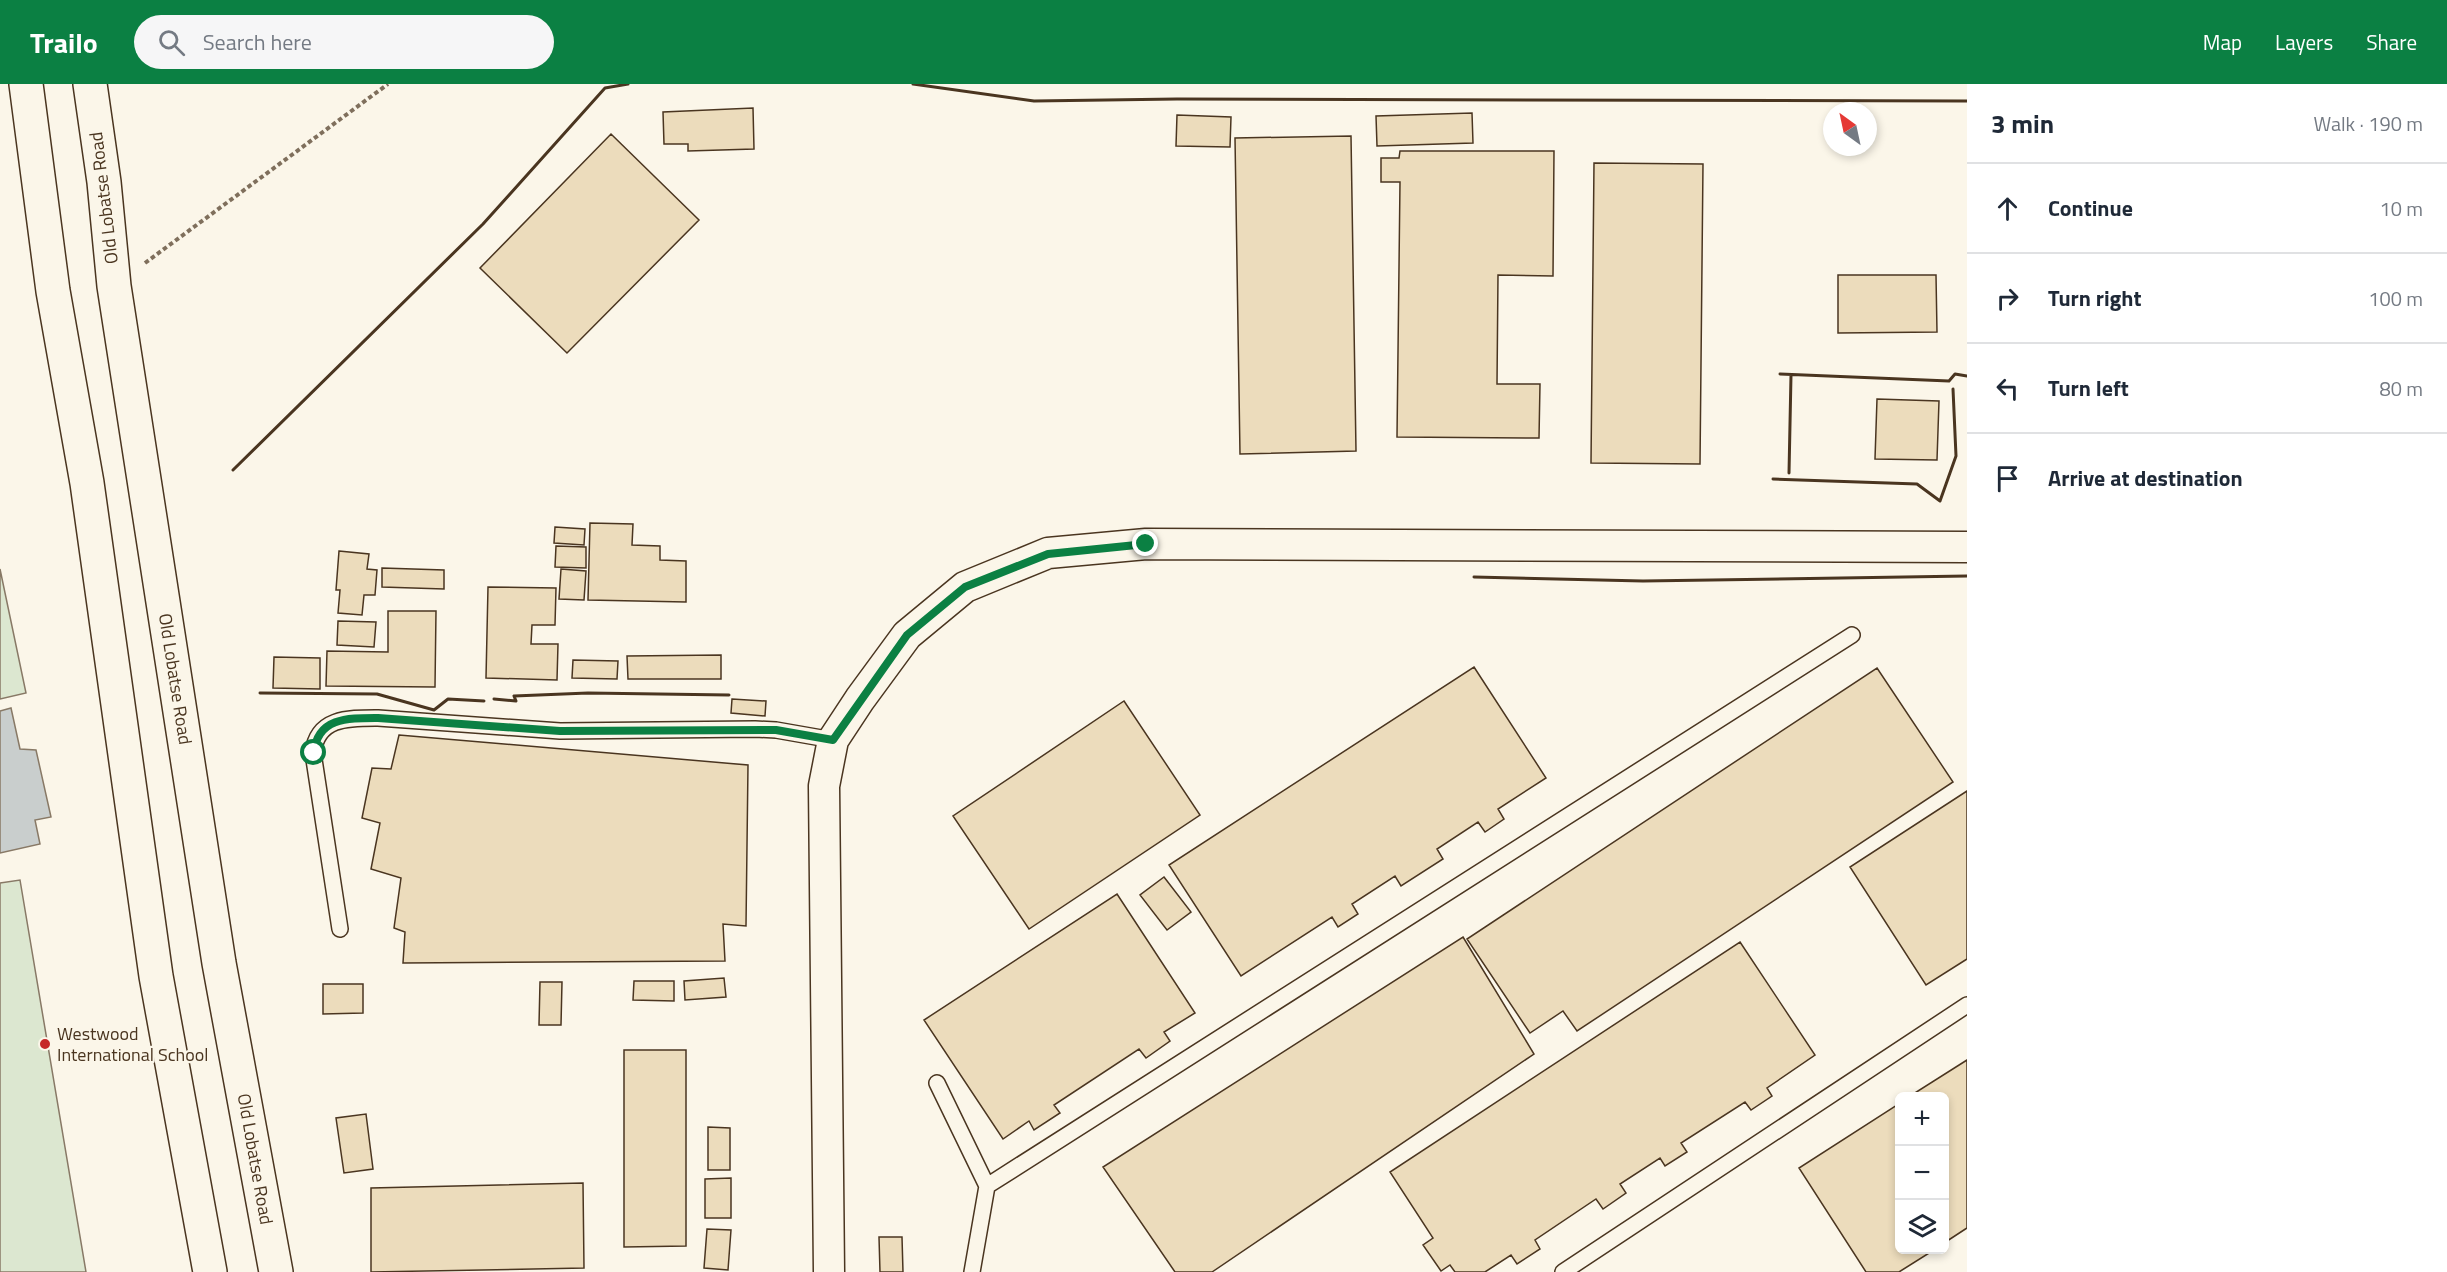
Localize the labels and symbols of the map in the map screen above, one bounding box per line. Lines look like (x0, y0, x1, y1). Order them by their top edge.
north arrow (1823, 102, 1877, 156)
street label: Old Lobatse Road (82, 131, 125, 266)
route end (1132, 530, 1158, 556)
street label: Old Lobatse Road (152, 611, 199, 747)
route start (300, 739, 326, 765)
place label: Westwood International School (57, 1020, 208, 1068)
marker: Westwood International School (38, 1037, 52, 1051)
street label: Old Lobatse Road (231, 1091, 280, 1227)

